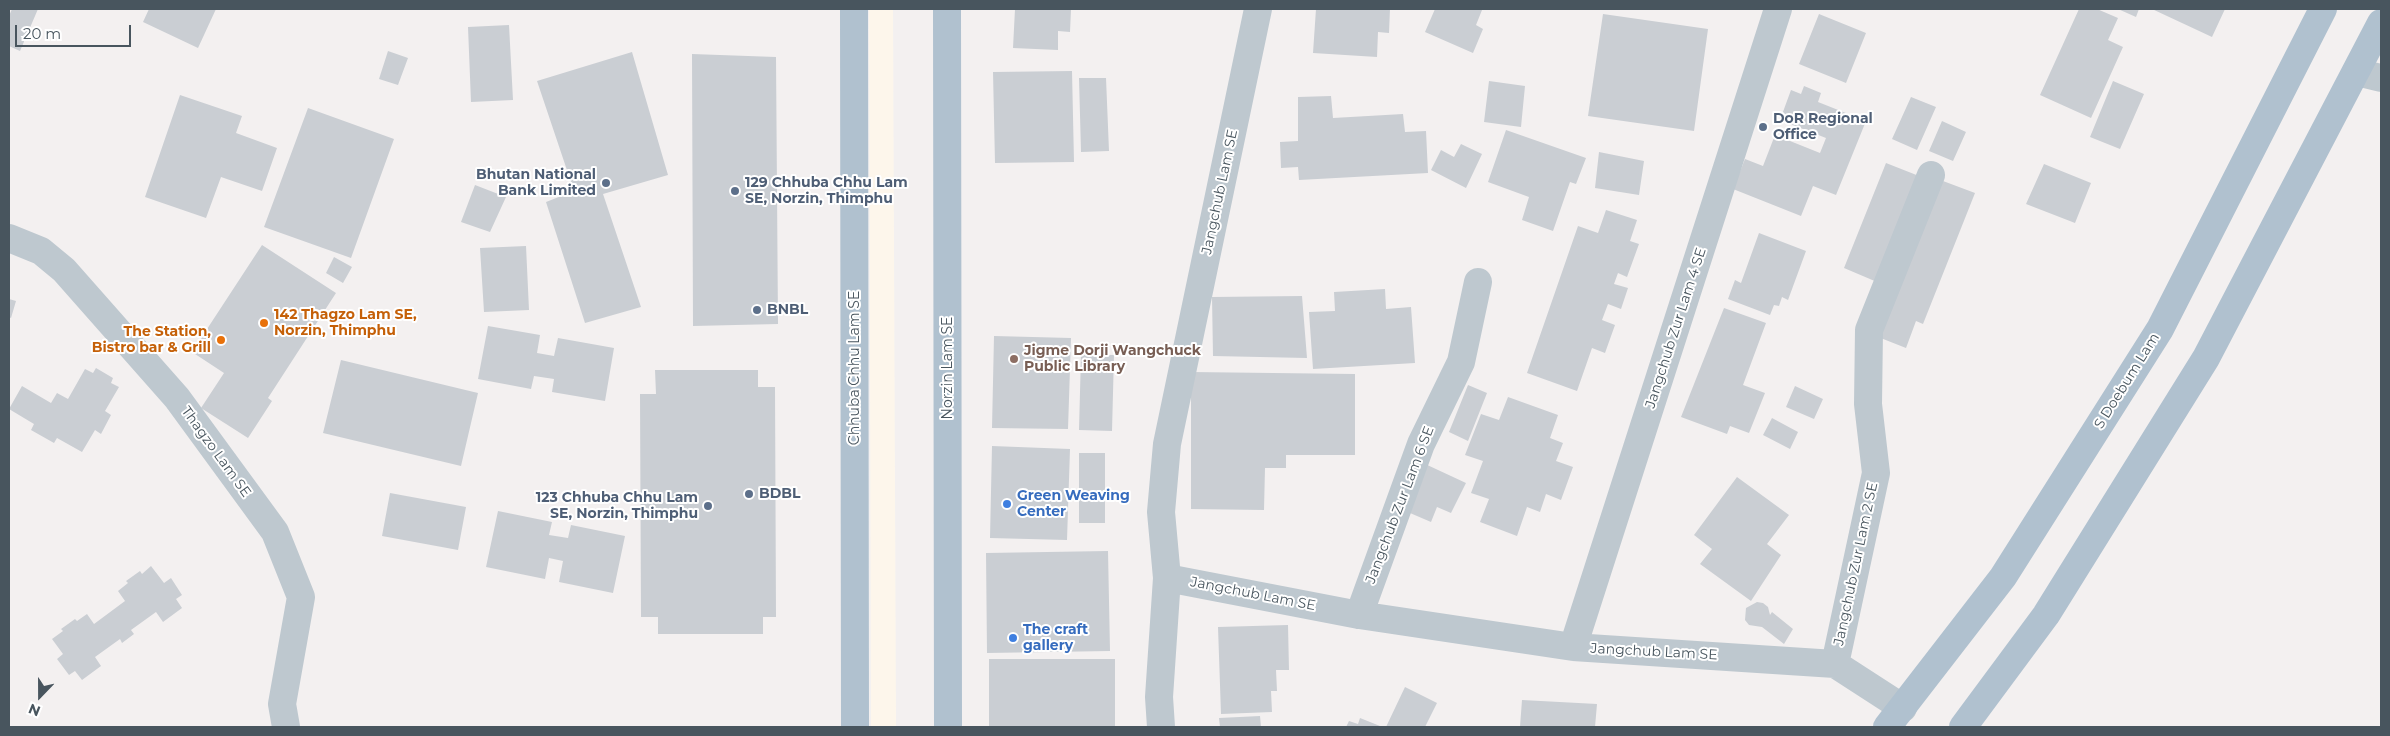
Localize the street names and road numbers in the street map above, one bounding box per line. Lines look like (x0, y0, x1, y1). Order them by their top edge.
street label: Jangchub Lam SE (1199, 128, 1241, 256)
street label: Jangchub Zur Lam 4 SE (1642, 246, 1710, 410)
street label: Chhuba Chhu Lam SE (847, 291, 863, 445)
street label: Norzin Lam SE (940, 317, 956, 419)
street label: S Doebum Lam (2091, 330, 2163, 432)
street label: Thagzo Lam SE (178, 403, 254, 501)
street label: Jangchub Zur Lam 6 SE (1362, 424, 1438, 586)
street label: Jangchub Zur Lam 2 SE (1830, 481, 1882, 647)
street label: Jangchub Lam SE (1189, 574, 1317, 614)
street label: Jangchub Lam SE (1590, 640, 1718, 664)

